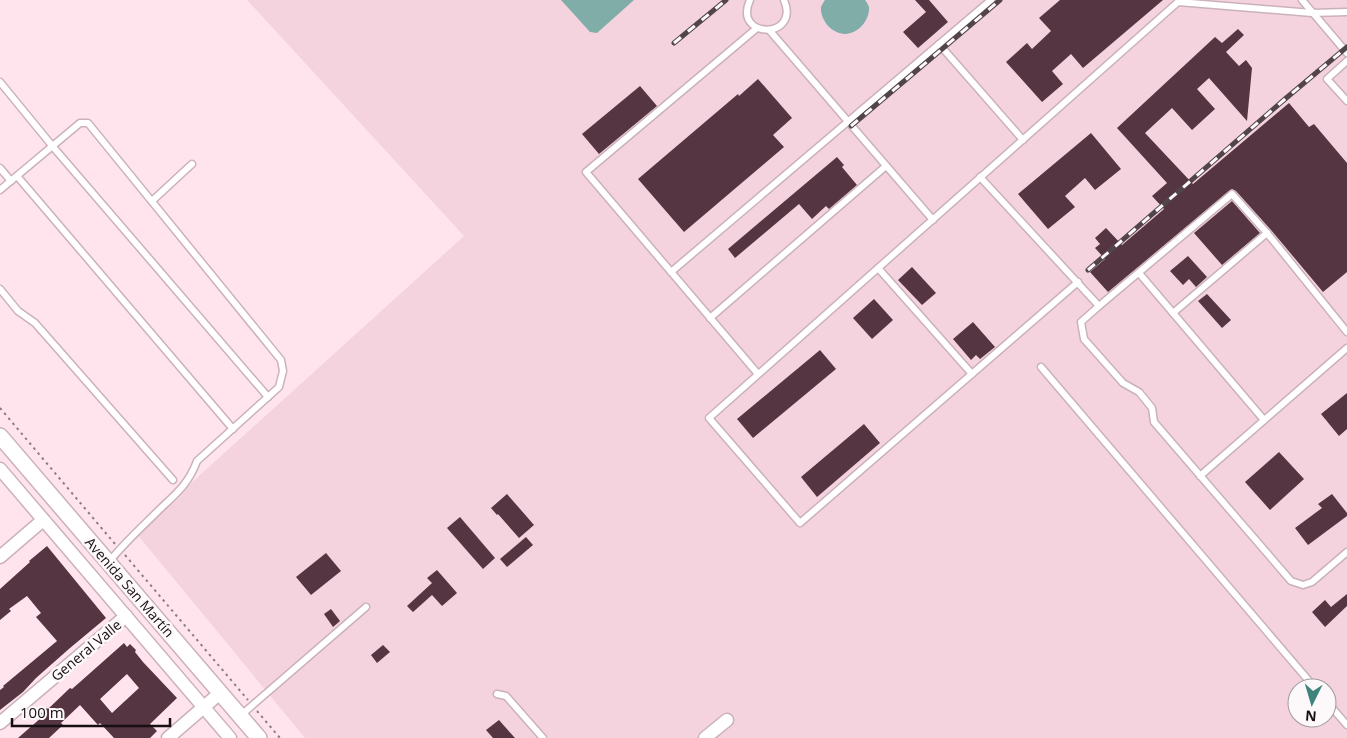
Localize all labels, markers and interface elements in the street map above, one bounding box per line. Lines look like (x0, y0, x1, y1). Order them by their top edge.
street label: Avenida San Martín (81, 533, 179, 641)
street label: General Valle (47, 615, 125, 685)
north arrow (1287, 678, 1337, 728)
scale bar (12, 696, 170, 728)
text: 100 m (20, 702, 64, 722)
text: N (1304, 706, 1317, 726)

